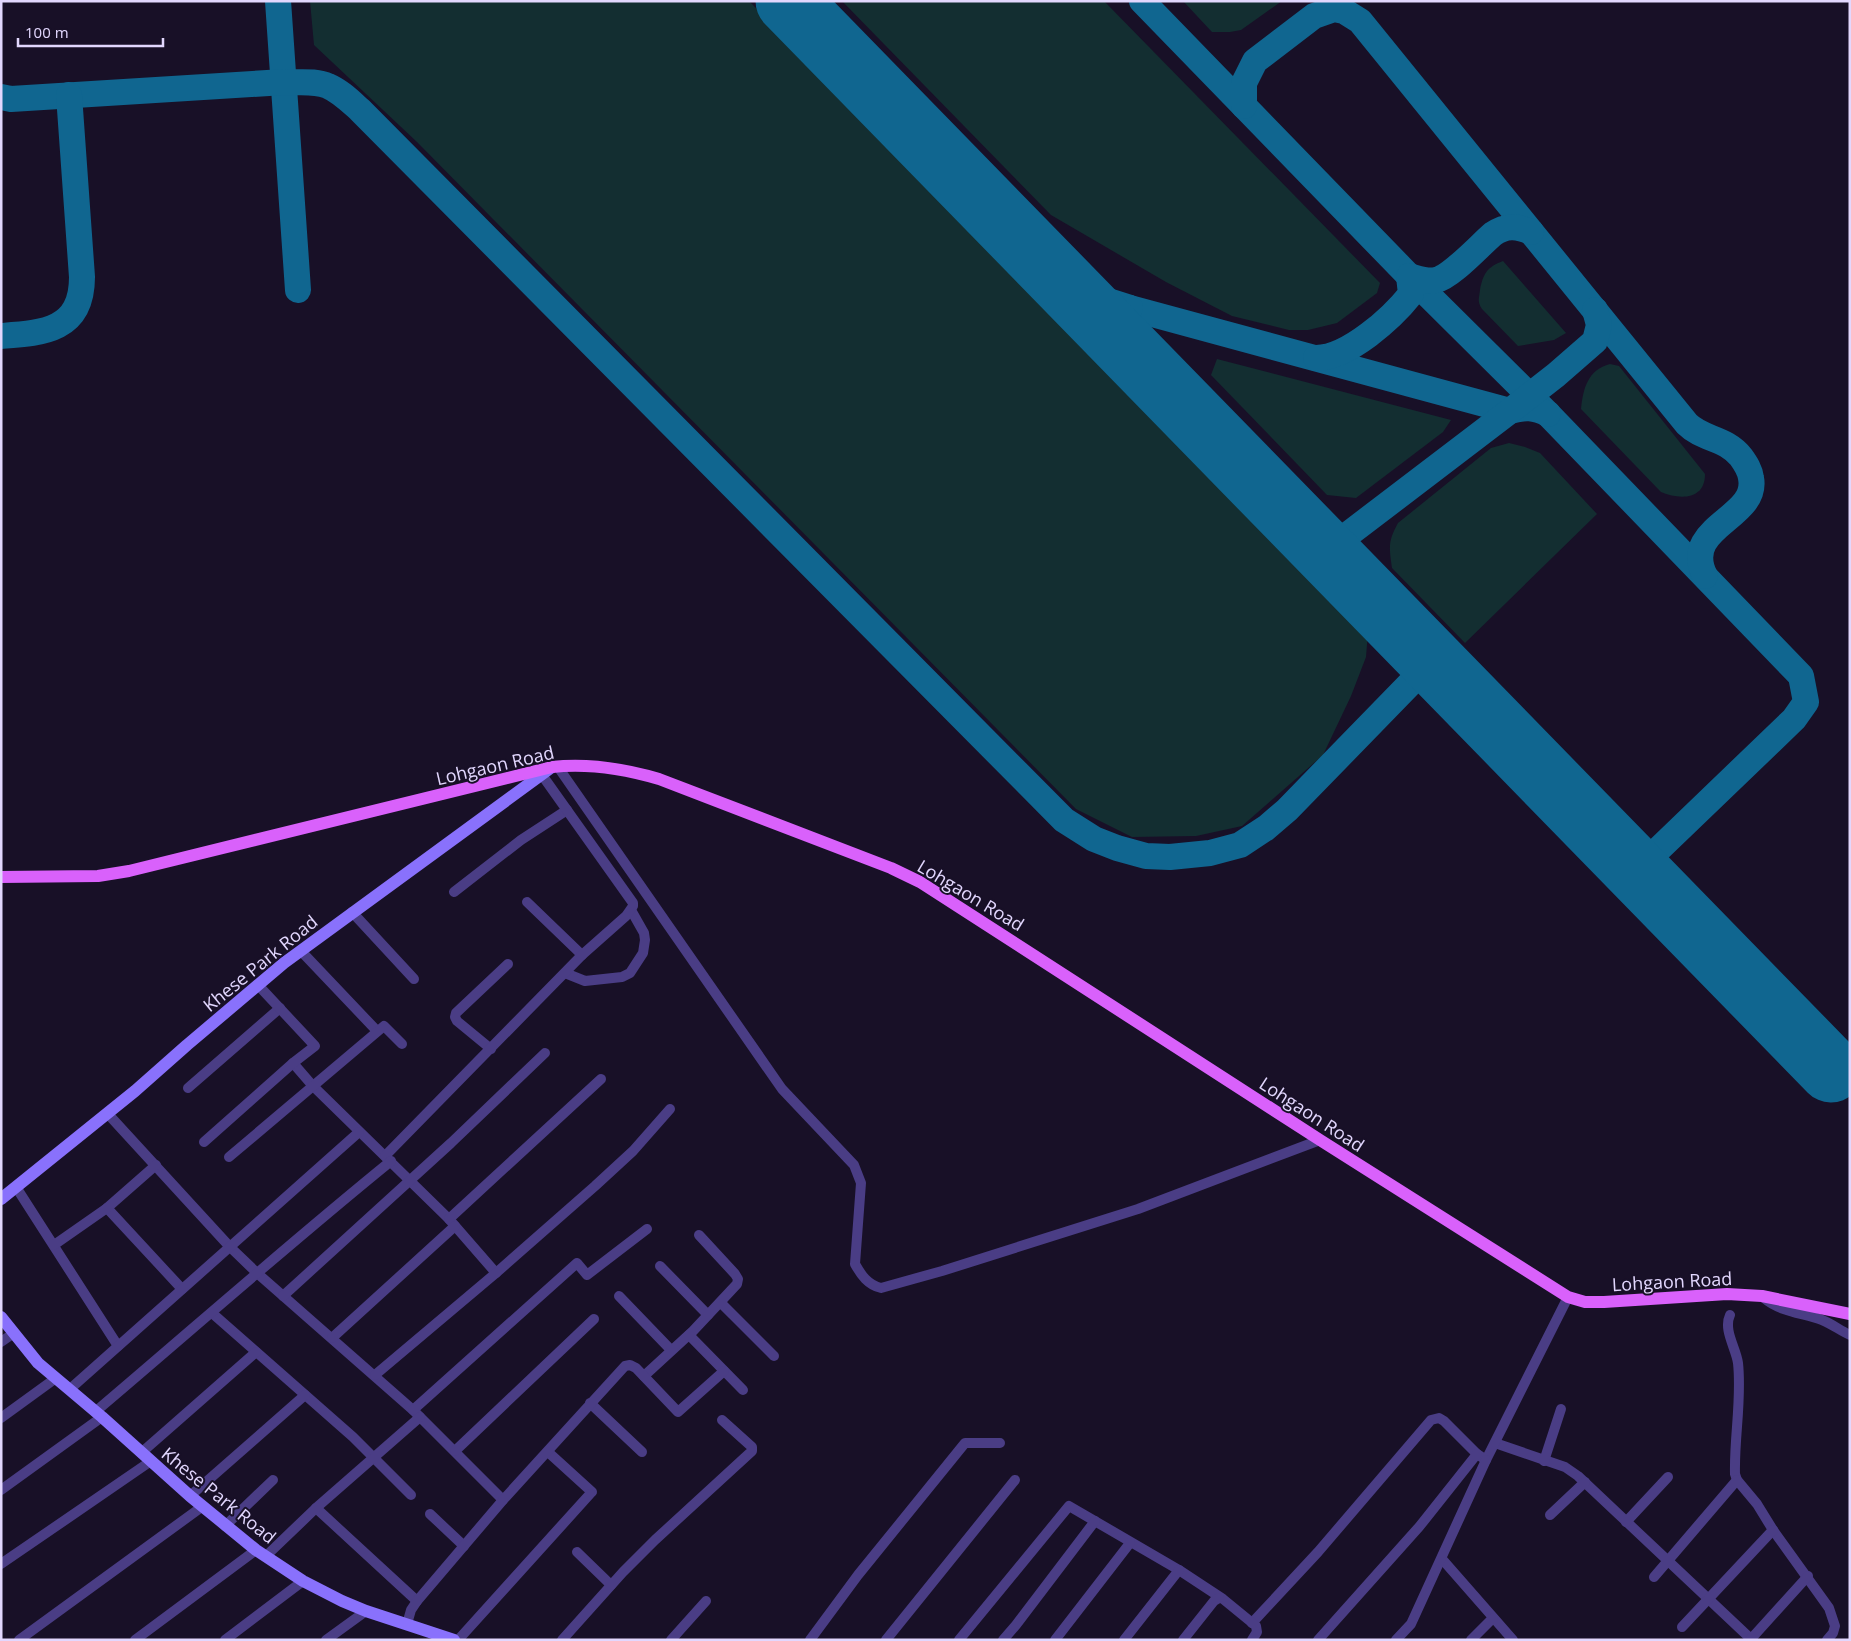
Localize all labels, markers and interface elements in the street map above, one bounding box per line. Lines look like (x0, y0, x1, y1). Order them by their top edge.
scale bar (18, 15, 162, 47)
text: 100 m (25, 22, 69, 42)
street label: Lohgaon Road (434, 740, 556, 790)
street label: Lohgaon Road (913, 854, 1029, 936)
street label: Khese Park Road (198, 909, 322, 1017)
street label: Lohgaon Road (1255, 1071, 1369, 1157)
street label: Lohgaon Road (1611, 1266, 1733, 1296)
street label: Khese Park Road (157, 1441, 281, 1549)

